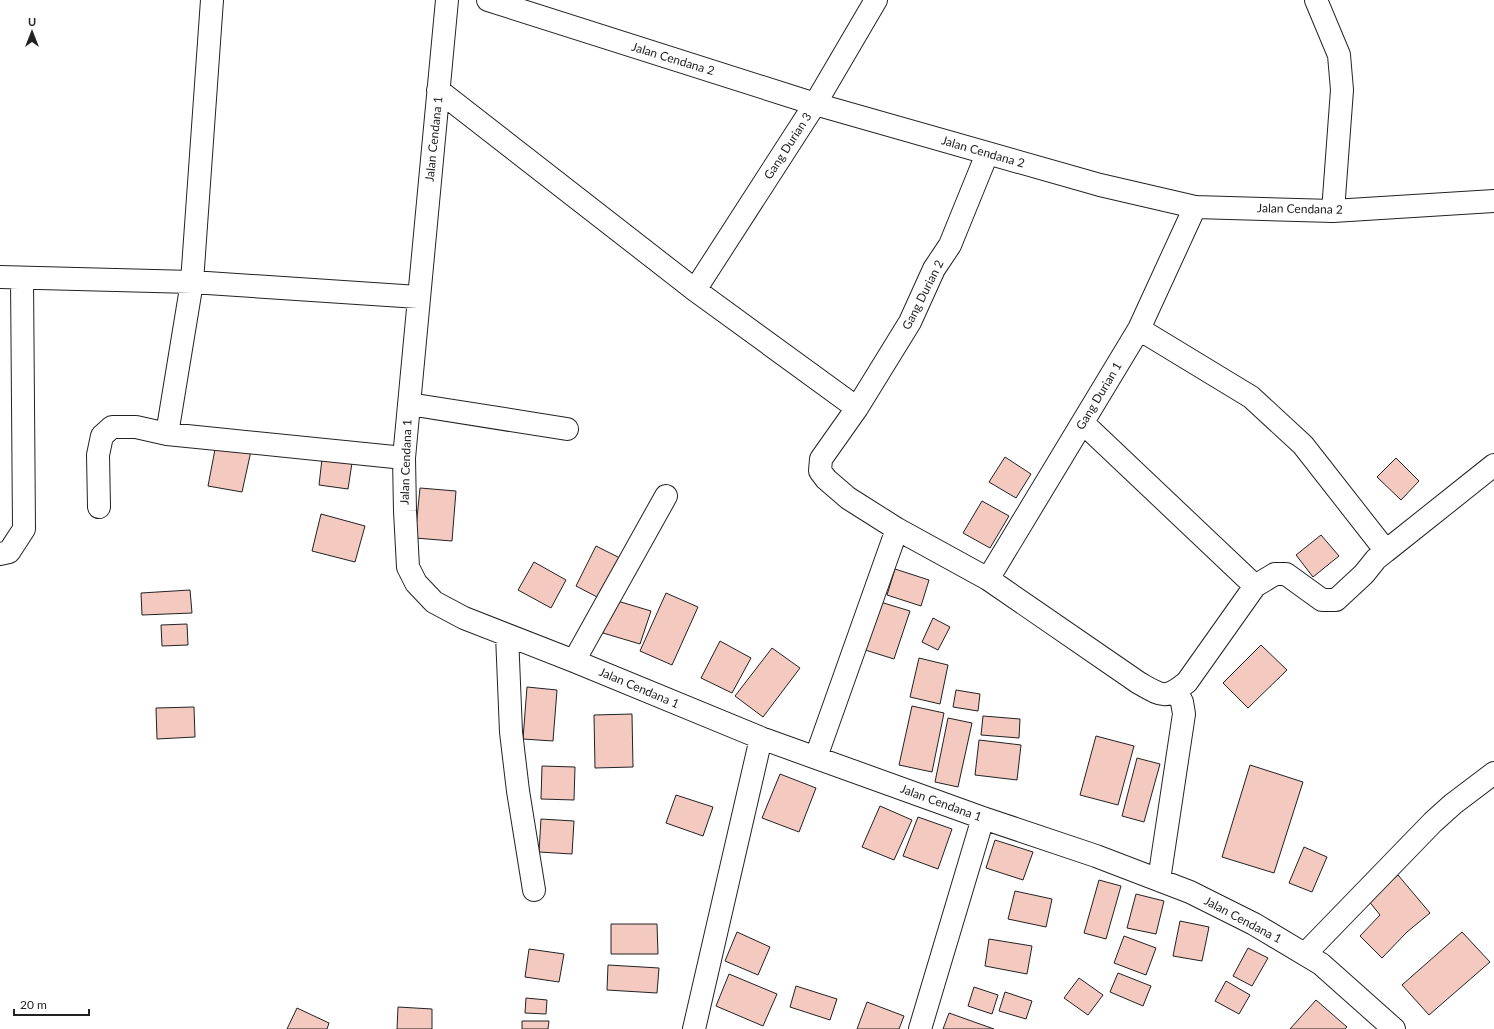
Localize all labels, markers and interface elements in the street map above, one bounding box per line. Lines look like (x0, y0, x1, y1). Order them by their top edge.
north arrow (12, 12, 52, 52)
text: U (28, 15, 36, 28)
street label: Jalan Cendana 2 (630, 39, 716, 78)
street label: Jalan Cendana 1 (422, 96, 445, 182)
street label: Gang Durian 3 (760, 110, 815, 182)
street label: Jalan Cendana 2 (940, 133, 1026, 171)
street label: Jalan Cendana 2 (1257, 200, 1343, 217)
street label: Gang Durian 2 (899, 257, 947, 332)
street label: Gang Durian 1 (1072, 359, 1125, 432)
street label: Jalan Cendana 1 (397, 419, 414, 505)
street label: Jalan Cendana 1 (597, 664, 682, 711)
street label: Jalan Cendana 1 (898, 781, 984, 824)
street label: Jalan Cendana 1 (1202, 893, 1285, 946)
scale bar (14, 991, 89, 1017)
text: 20 m (20, 997, 47, 1012)

